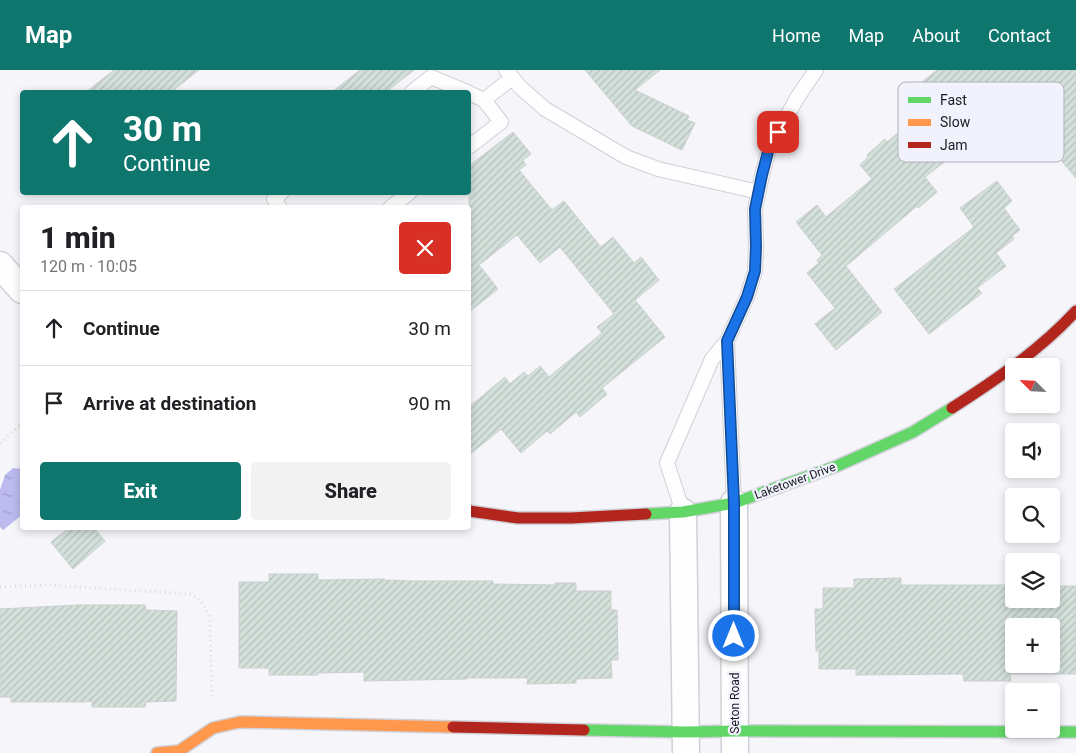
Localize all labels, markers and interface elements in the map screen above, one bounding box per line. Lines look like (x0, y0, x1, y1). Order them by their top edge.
text: Map (25, 21, 72, 49)
text: Home (772, 25, 821, 46)
text: Map (849, 25, 884, 46)
text: About (912, 25, 960, 46)
text: Contact (988, 25, 1051, 46)
legend (898, 82, 1064, 162)
text: Fast (940, 92, 967, 108)
text: 30 m (123, 109, 202, 150)
icon: ahead (40, 110, 105, 175)
pin (757, 111, 799, 153)
text: Slow (940, 114, 971, 130)
icon: arrive (764, 118, 792, 146)
text: Jam (940, 137, 968, 153)
text: Continue (123, 151, 211, 176)
text: 1 min (40, 220, 116, 255)
button: close (399, 222, 451, 274)
text: 120 m · 10:05 (40, 257, 137, 276)
icon: ahead (40, 314, 68, 342)
text: Continue (83, 317, 160, 340)
text: 30 m (408, 317, 451, 340)
north arrow (1005, 358, 1060, 412)
map controls (1005, 358, 1060, 738)
icon: arrive (40, 389, 68, 417)
text: Arrive at destination (83, 392, 256, 415)
text: 90 m (408, 392, 451, 415)
button: sound (1005, 423, 1060, 478)
street label: Laketower Drive (753, 460, 837, 502)
button: Exit (40, 462, 241, 520)
button: Share (251, 462, 451, 520)
button: search (1005, 488, 1060, 543)
button: layers (1005, 553, 1060, 608)
position arrow (707, 609, 759, 661)
button: + (1005, 618, 1060, 673)
street label: Seton Road (728, 672, 742, 734)
button: − (1005, 683, 1060, 738)

